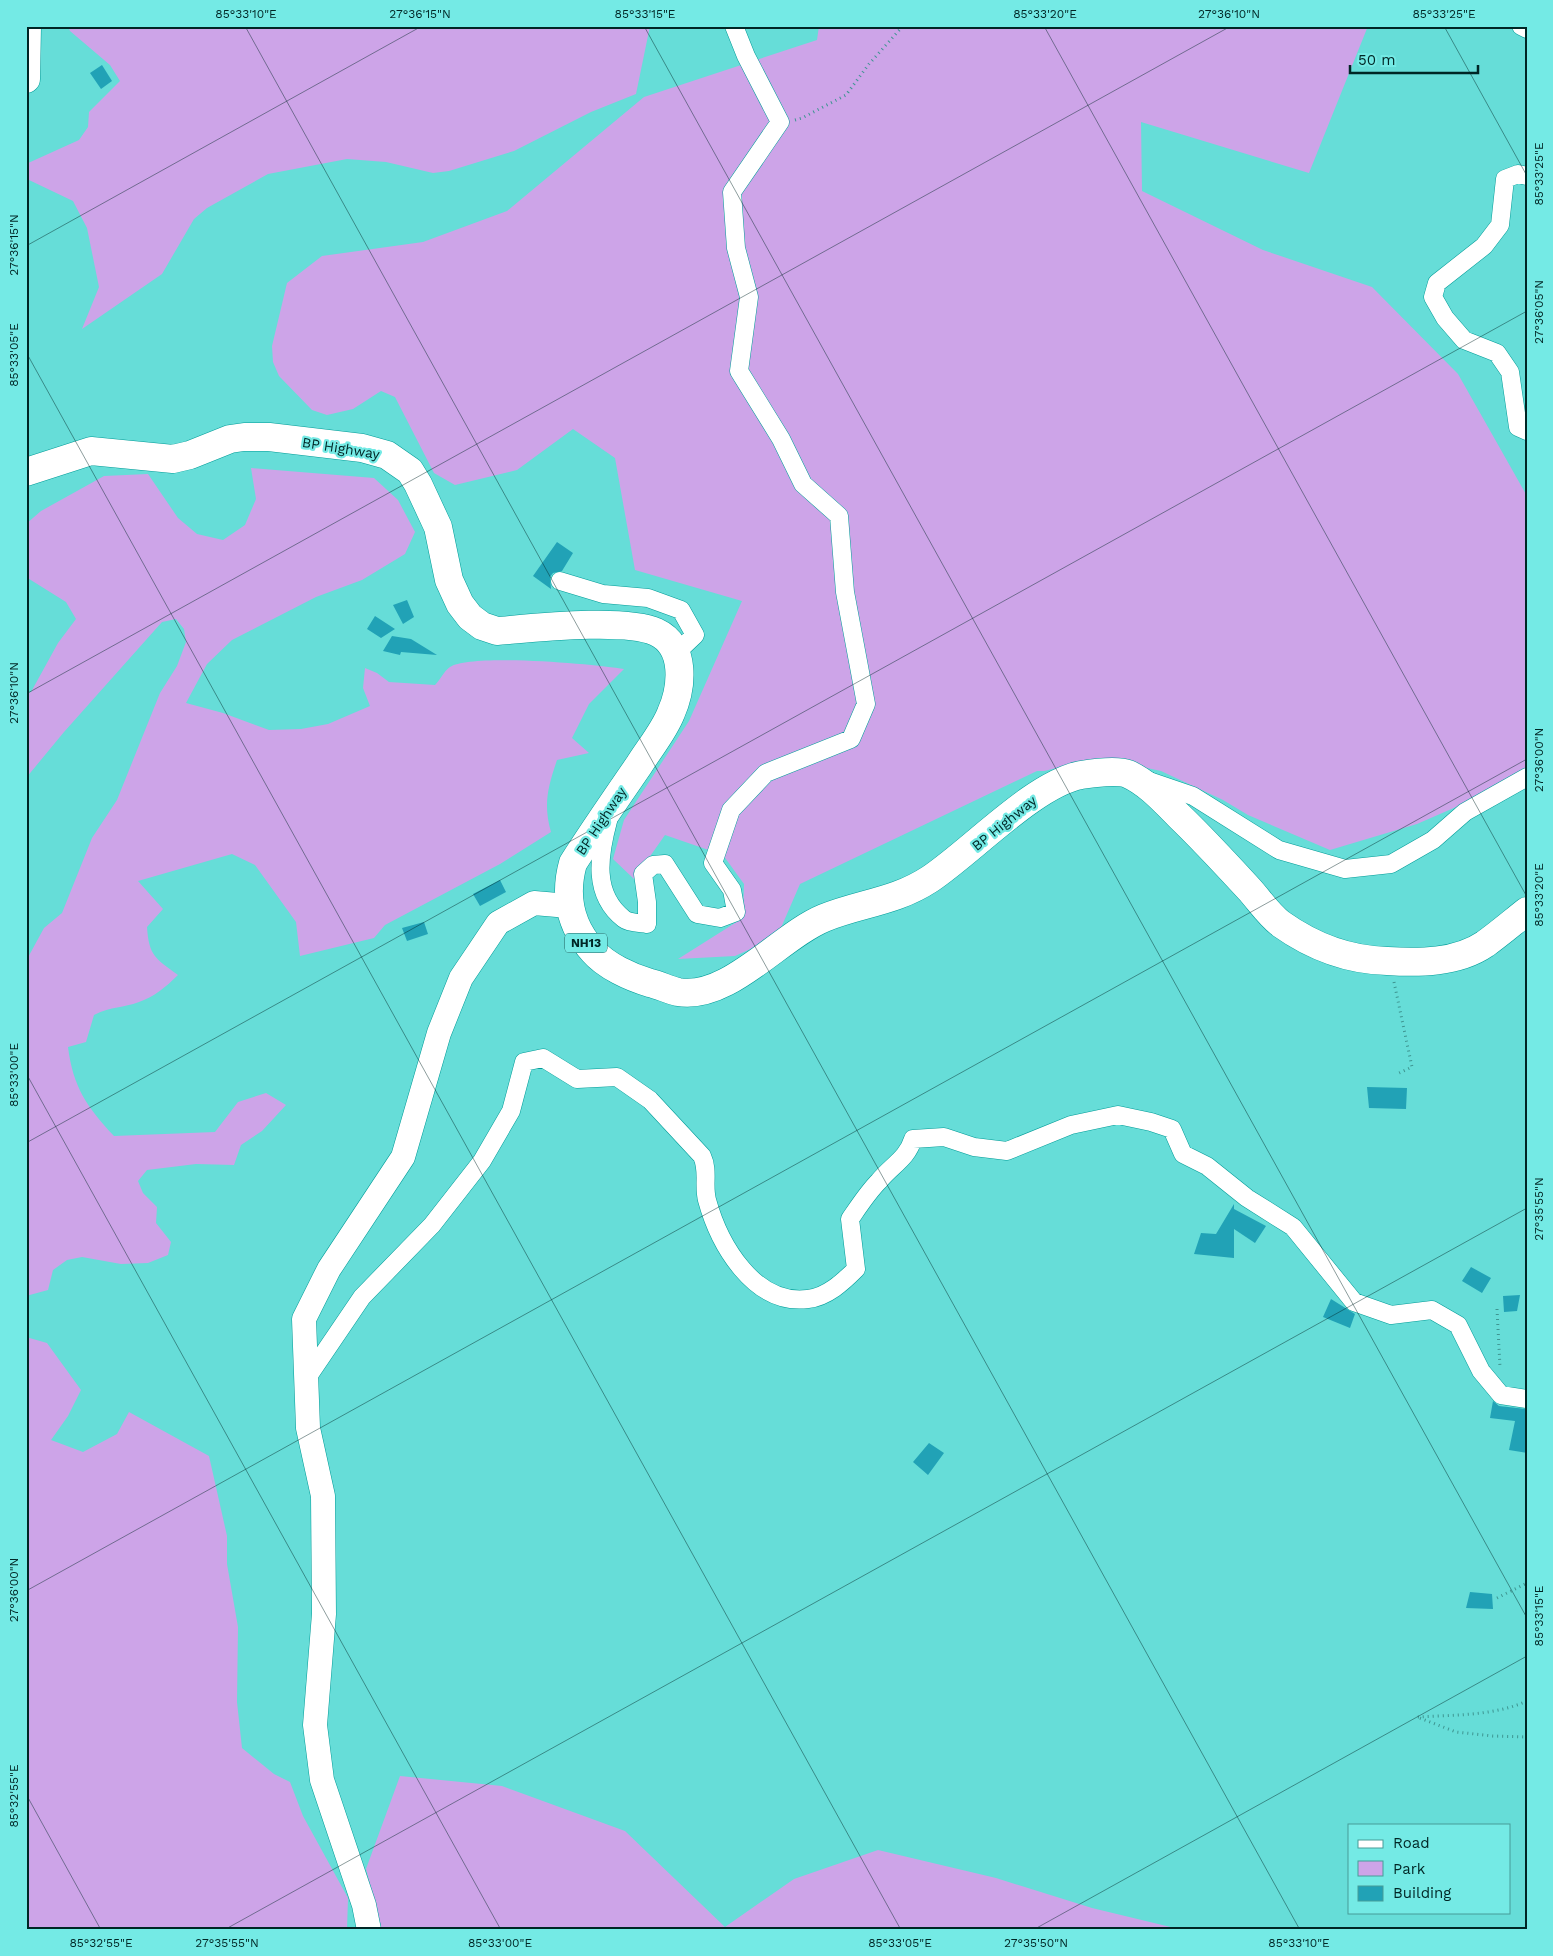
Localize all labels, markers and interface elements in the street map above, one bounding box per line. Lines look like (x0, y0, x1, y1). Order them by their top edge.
text: 85°33'10"E (215, 7, 277, 21)
text: 27°36'15"N (389, 7, 451, 21)
text: 85°33'15"E (615, 7, 676, 21)
text: 85°33'20"E (1013, 7, 1077, 21)
text: 27°36'10"N (1198, 7, 1260, 21)
text: 85°33'25"E (1412, 7, 1476, 21)
scale bar (1350, 42, 1478, 74)
text: 50 m (1358, 51, 1395, 69)
text: 85°33'25"E (1532, 142, 1546, 206)
text: 27°36'15"N (7, 214, 21, 276)
text: 27°36'05"N (1532, 280, 1546, 344)
text: 85°33'05"E (7, 323, 21, 387)
street label: BP Highway (301, 434, 382, 462)
text: 27°36'10"N (7, 662, 21, 724)
text: 27°36'00"N (1532, 728, 1546, 792)
street label: BP Highway (572, 783, 630, 858)
street label: BP Highway (968, 792, 1040, 854)
text: 85°33'20"E (1532, 863, 1546, 927)
road number: NH13 (565, 934, 607, 952)
text: 85°33'00"E (7, 1043, 21, 1107)
text: 27°35'55"N (1532, 1177, 1546, 1241)
text: 27°36'00"N (7, 1558, 21, 1622)
text: 85°33'15"E (1532, 1585, 1546, 1646)
text: 85°32'55"E (7, 1764, 21, 1828)
legend (1348, 1824, 1510, 1914)
text: Road (1393, 1834, 1430, 1852)
text: Park (1393, 1860, 1426, 1878)
text: Building (1393, 1884, 1451, 1902)
text: 85°32'55"E (69, 1936, 133, 1950)
text: 27°35'55"N (195, 1936, 259, 1950)
text: 85°33'00"E (468, 1936, 532, 1950)
text: 85°33'05"E (868, 1936, 932, 1950)
text: 27°35'50"N (1004, 1936, 1068, 1950)
text: 85°33'10"E (1268, 1936, 1330, 1950)

